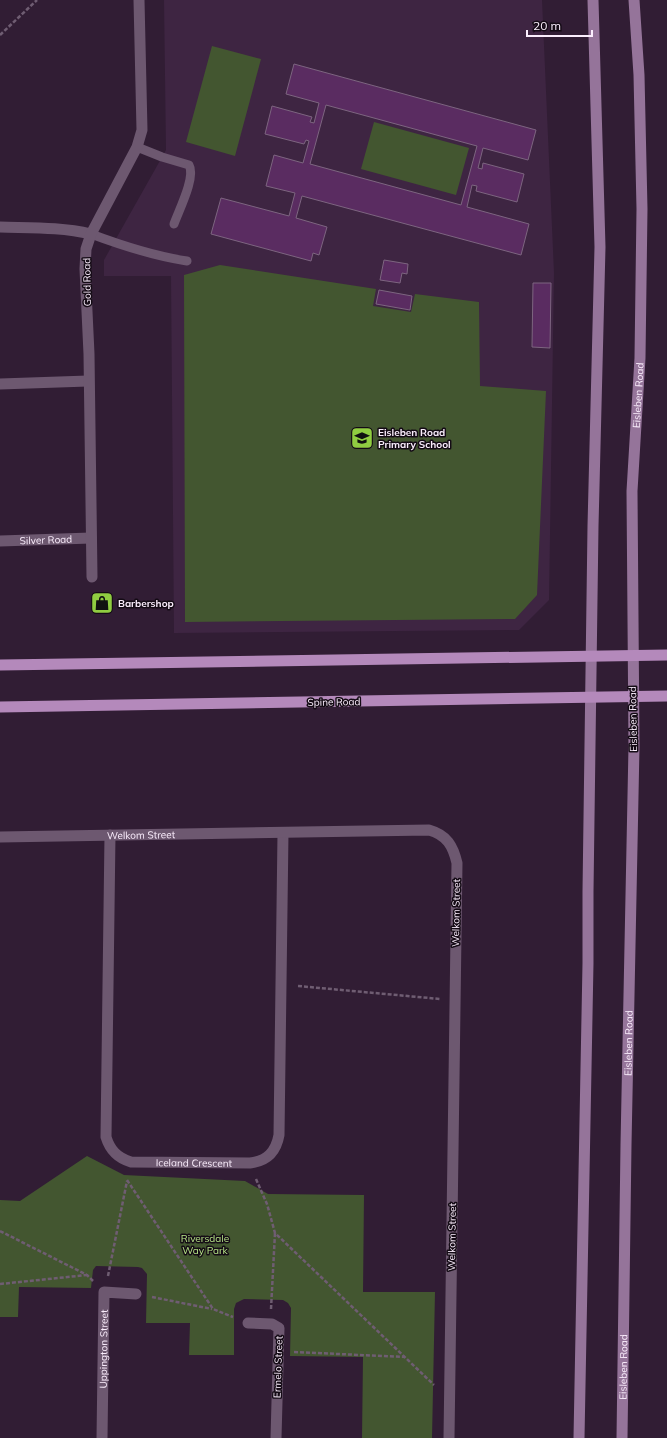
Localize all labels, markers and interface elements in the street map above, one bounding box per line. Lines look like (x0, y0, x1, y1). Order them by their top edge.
scale bar (527, 12, 592, 38)
text: 20 m (533, 18, 561, 33)
street label: Gold Road (80, 258, 94, 306)
street label: Eisleben Road (629, 362, 646, 428)
school or university icon: Eisleben Road Primary School (349, 425, 375, 451)
place label: Eisleben Road Primary School (378, 426, 451, 451)
street label: Silver Road (20, 532, 72, 547)
shop icon: Barbershop (89, 590, 115, 616)
place label: Barbershop (118, 597, 174, 610)
street label: Eisleben Road (626, 686, 640, 752)
street label: Spine Road (307, 695, 361, 709)
street label: Welkom Street (107, 828, 176, 842)
street label: Welkom Street (449, 878, 463, 947)
street label: Eisleben Road (621, 1010, 635, 1076)
street label: Iceland Crescent (156, 1156, 233, 1169)
street label: Welkom Street (445, 1202, 459, 1271)
park label: Riversdale Way Park (181, 1232, 229, 1257)
street label: Uppington Street (96, 1309, 110, 1389)
street label: Eisleben Road (616, 1334, 630, 1400)
street label: Ermelo Street (270, 1335, 286, 1398)

